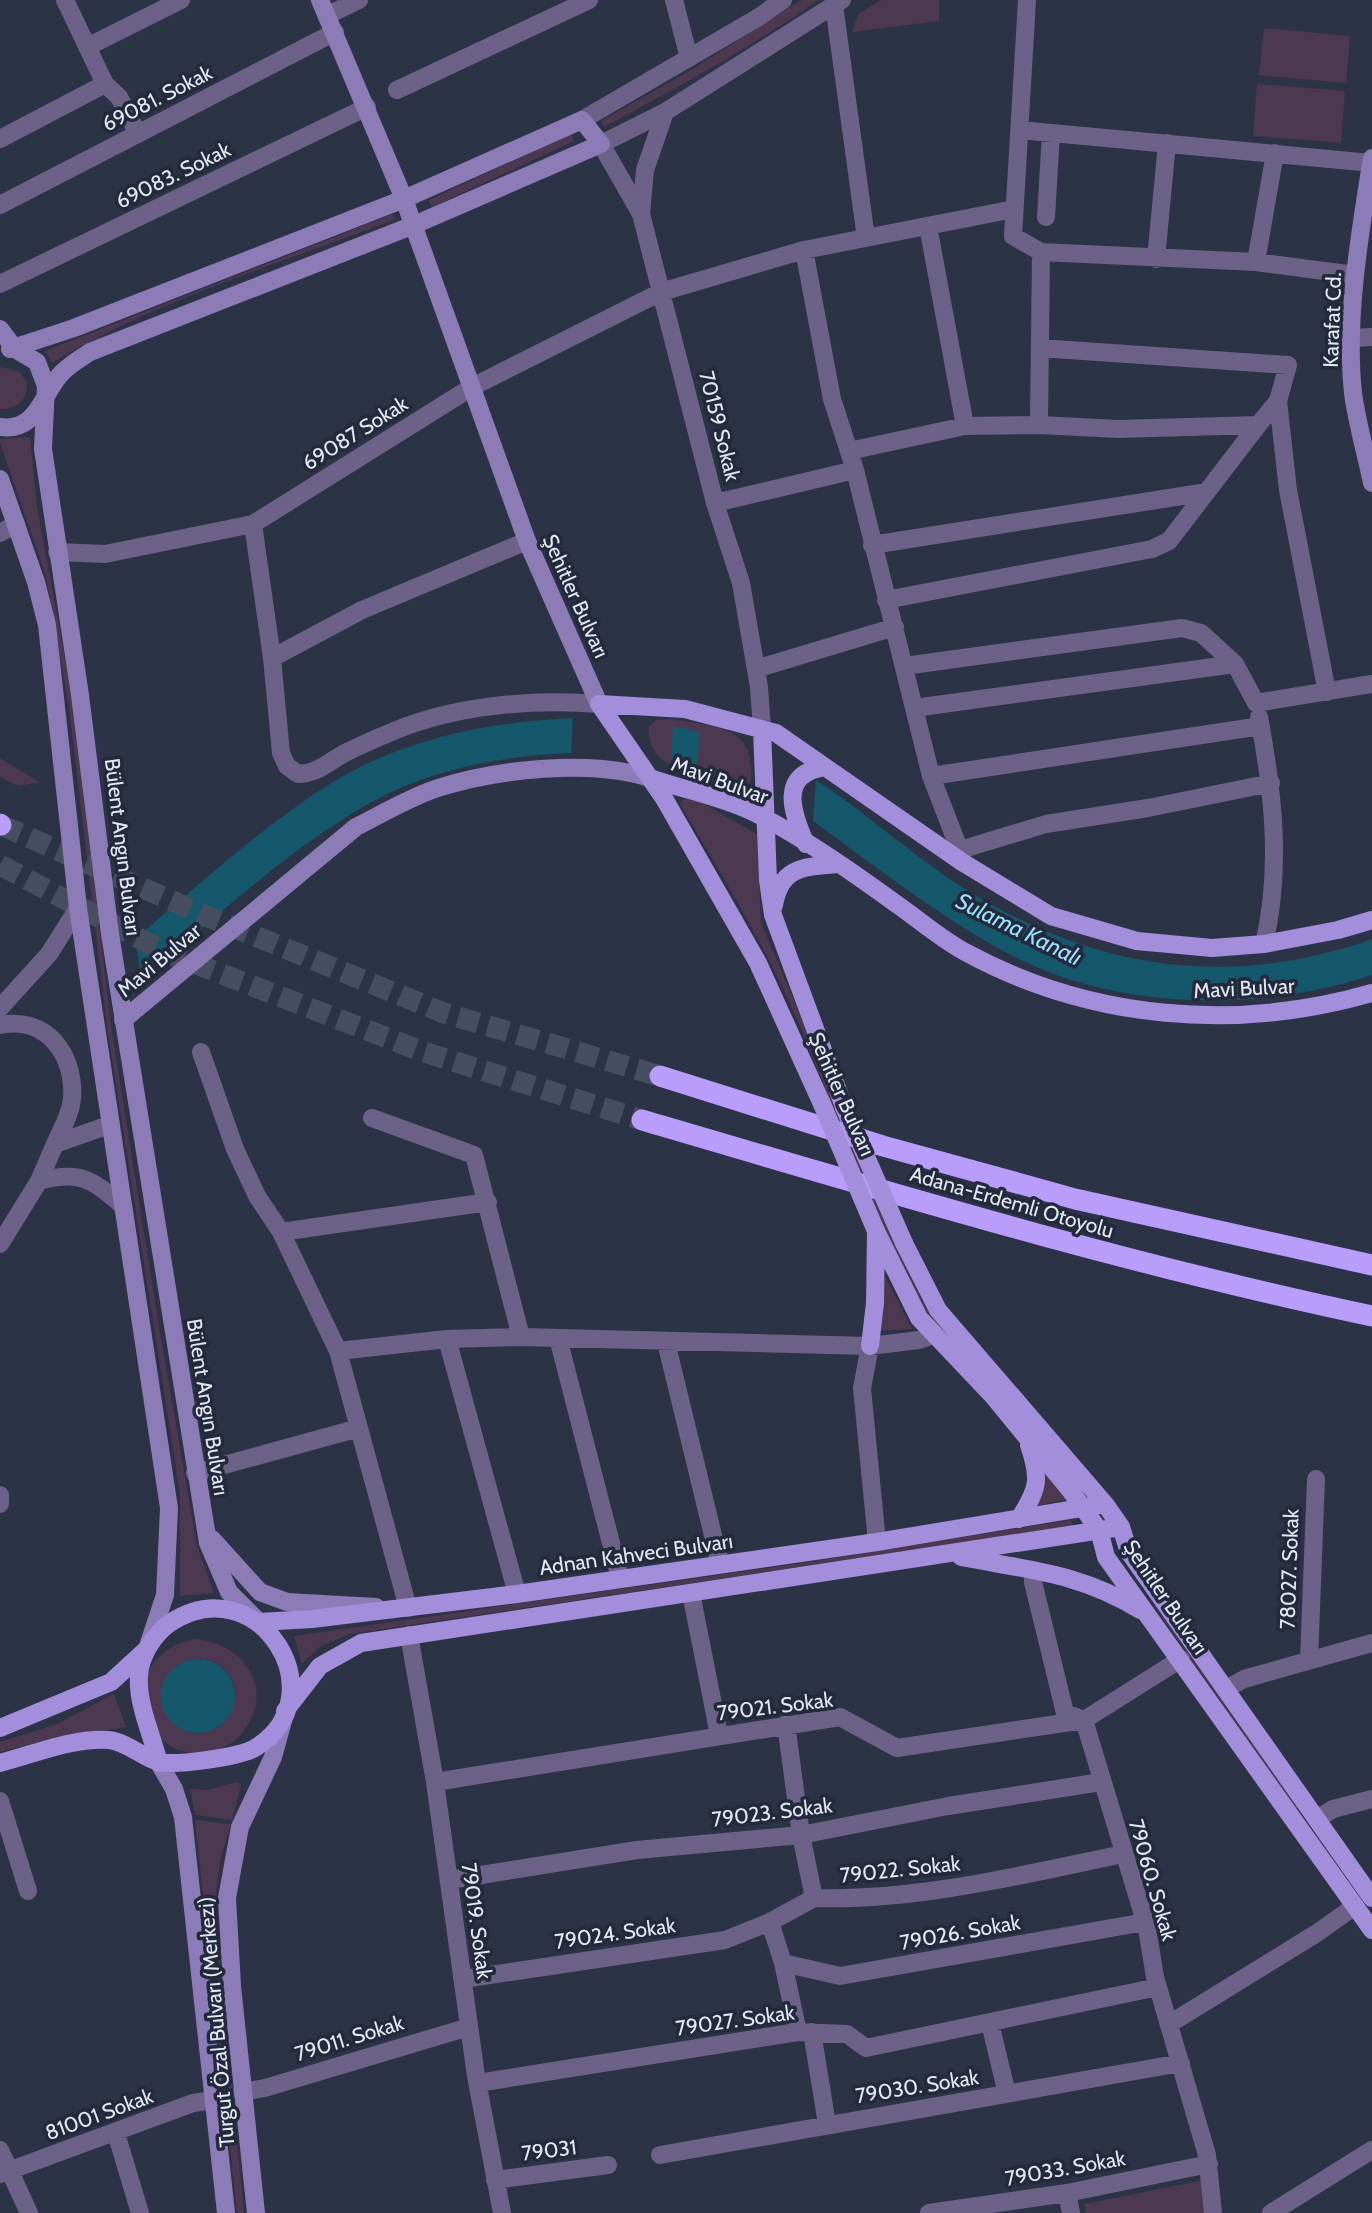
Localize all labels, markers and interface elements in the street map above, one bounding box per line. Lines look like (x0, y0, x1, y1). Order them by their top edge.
street label: 69081. Sokak (98, 59, 217, 136)
street label: 69083. Sokak (112, 136, 235, 213)
street label: Karafat Cd. (1318, 272, 1346, 368)
street label: 70159 Sokak (694, 368, 746, 484)
street label: 69087 Sokak (298, 391, 413, 475)
street label: Şehitler Bulvarı (538, 530, 614, 662)
street label: Mavi Bulvar (668, 751, 772, 809)
street label: Bülent Angın Bulvarı (100, 757, 146, 937)
water label: Sulama Kanalı (952, 887, 1086, 971)
street label: Mavi Bulvar (112, 918, 206, 1002)
street label: Mavi Bulvar (1193, 973, 1296, 1003)
street label: Şehitler Bulvarı (804, 1028, 880, 1160)
street label: Adana-Erdemli Otoyolu (907, 1161, 1117, 1243)
street label: Bülent Angın Bulvarı (182, 1317, 234, 1497)
street label: 78027. Sokak (1274, 1508, 1304, 1630)
street label: Adnan Kahveci Bulvarı (538, 1528, 734, 1580)
street label: Şehitler Bulvarı (1119, 1535, 1213, 1659)
street label: 79021. Sokak (716, 1686, 835, 1726)
street label: 79023. Sokak (710, 1792, 834, 1832)
street label: 79060. Sokak (1124, 1816, 1182, 1944)
street label: 79022. Sokak (839, 1850, 962, 1888)
street label: 79019. Sokak (456, 1861, 498, 1981)
street label: Turgut Özal Bulvarı (Merkezi) (193, 1896, 239, 2148)
street label: 79026. Sokak (898, 1909, 1023, 1955)
street label: 79024. Sokak (553, 1912, 678, 1954)
street label: 79027. Sokak (674, 1999, 797, 2041)
street label: 79011. Sokak (292, 2009, 407, 2066)
street label: 79030. Sokak (854, 2064, 981, 2108)
street label: 81001 Sokak (42, 2083, 157, 2145)
street label: 79031 (520, 2134, 578, 2166)
street label: 79033. Sokak (1003, 2145, 1128, 2191)

